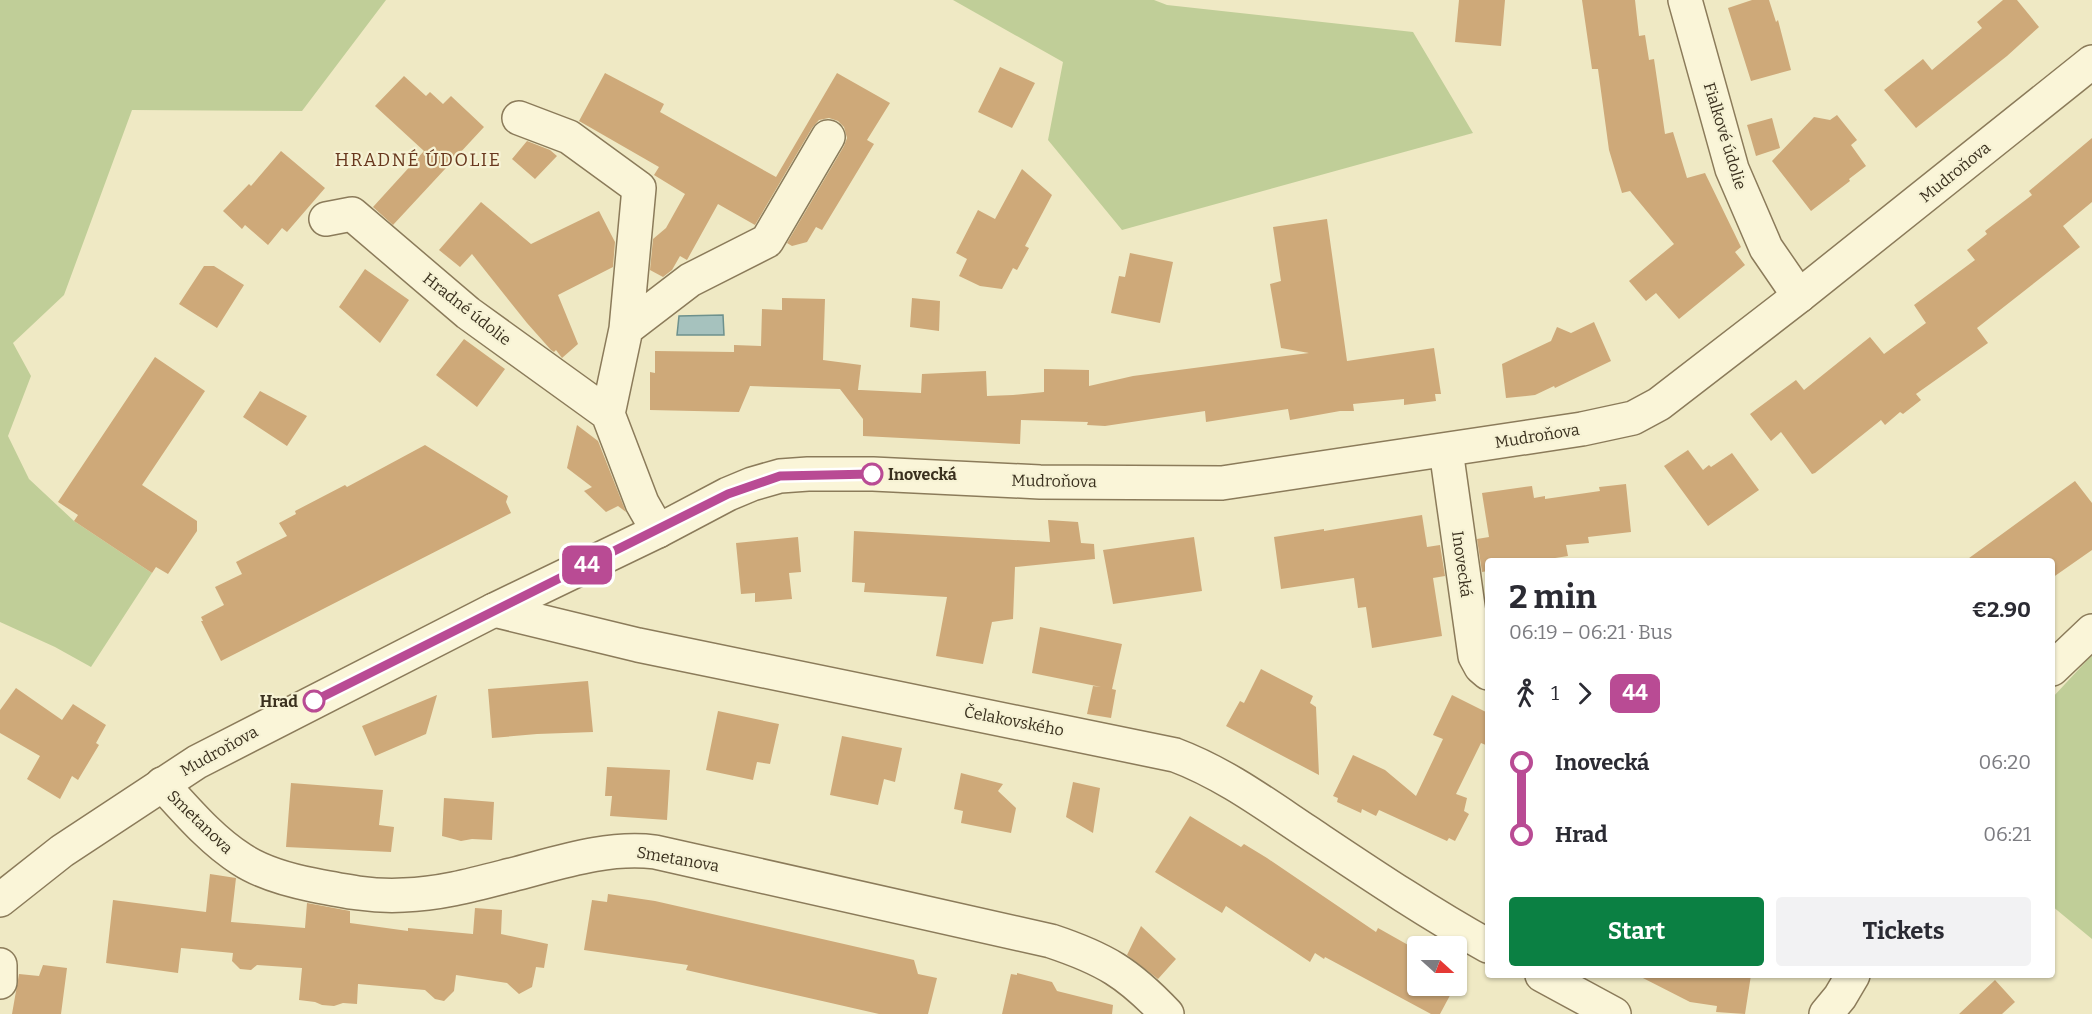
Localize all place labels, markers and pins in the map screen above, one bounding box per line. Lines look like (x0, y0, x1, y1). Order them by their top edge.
marker: Inovecká (861, 463, 883, 485)
place label: Inovecká (888, 465, 957, 484)
marker: Hrad (303, 690, 325, 712)
place label: Hrad (260, 692, 298, 711)

